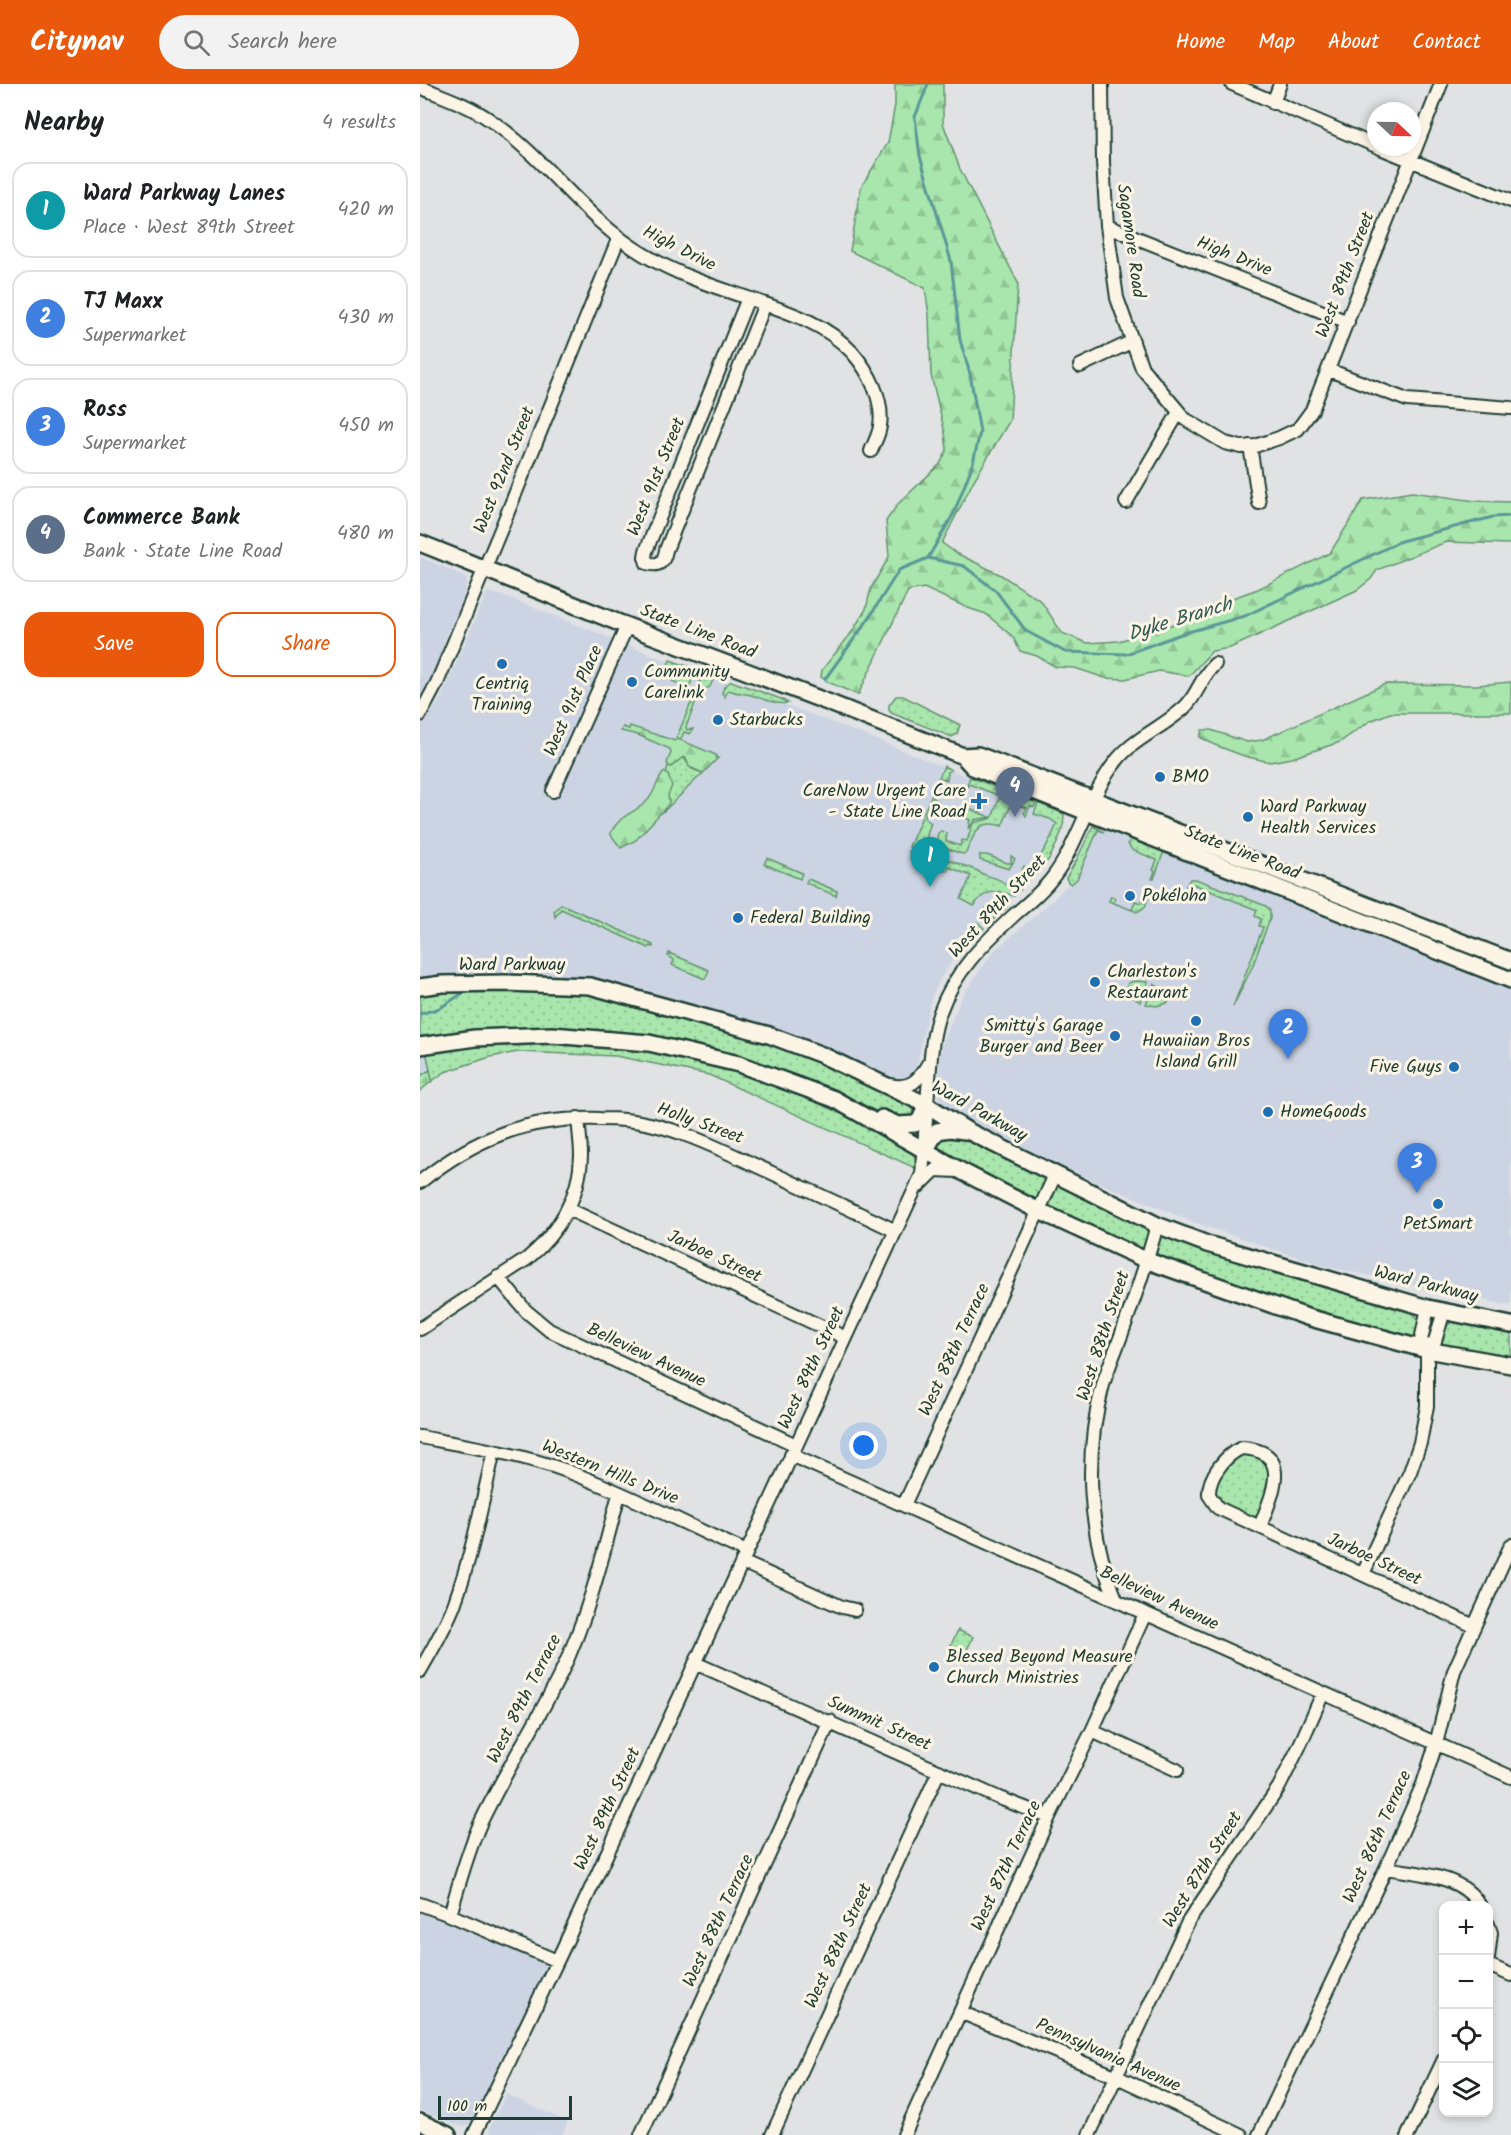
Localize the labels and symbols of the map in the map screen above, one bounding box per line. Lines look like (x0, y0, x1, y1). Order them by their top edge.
north arrow (1367, 102, 1421, 156)
street label: Sagamore Road (1108, 182, 1152, 301)
street label: West 89th Street (1309, 207, 1384, 342)
street label: High Drive (637, 218, 721, 280)
street label: High Drive (1192, 229, 1276, 285)
street label: West 92nd Street (466, 401, 544, 538)
street label: West 91st Street (620, 412, 694, 541)
water label: Dyke Branch (1124, 588, 1238, 651)
street label: State Line Road (636, 597, 761, 668)
street label: West 91st Place (537, 641, 611, 761)
marker: Centriq Training (495, 657, 509, 671)
place label: Community Carelink (644, 658, 730, 708)
place label: Centriq Training (472, 670, 532, 720)
marker: Community Carelink (625, 675, 639, 689)
place label: Starbucks (730, 706, 803, 735)
marker: Starbucks (711, 713, 725, 727)
place label: BMO (1172, 763, 1209, 792)
pin: 4 (996, 768, 1034, 817)
marker: BMO (1153, 770, 1167, 784)
place label: CareNow Urgent Care - State Line Road (803, 777, 967, 827)
marker: CareNow Urgent Care - State Line Road (970, 792, 988, 810)
place label: Ward Parkway Health Services (1260, 793, 1376, 843)
marker: Ward Parkway Health Services (1241, 810, 1255, 824)
street label: State Line Road (1180, 818, 1305, 889)
pin: 1 (910, 838, 950, 887)
street label: West 89th Street (942, 848, 1055, 966)
place label: Pokéloha (1142, 882, 1207, 911)
marker: Pokéloha (1123, 889, 1137, 903)
place label: Federal Building (750, 904, 871, 933)
marker: Federal Building (731, 911, 745, 925)
street label: Ward Parkway (459, 951, 566, 980)
place label: Charleston's Restaurant (1107, 958, 1197, 1008)
marker: Charleston's Restaurant (1088, 975, 1102, 989)
pin: 2 (1268, 1010, 1308, 1059)
place label: Smitty's Garage Burger and Beer (979, 1012, 1104, 1062)
marker: Hawaiian Bros Island Grill (1189, 1014, 1203, 1028)
place label: Hawaiian Bros Island Grill (1142, 1027, 1250, 1077)
marker: Smitty's Garage Burger and Beer (1108, 1029, 1122, 1043)
place label: Five Guys (1370, 1053, 1442, 1082)
marker: Five Guys (1447, 1060, 1461, 1074)
street label: Ward Parkway (925, 1074, 1033, 1151)
street label: Holly Street (653, 1095, 748, 1153)
place label: HomeGoods (1280, 1098, 1367, 1127)
marker: HomeGoods (1261, 1105, 1275, 1119)
pin: 3 (1398, 1144, 1436, 1193)
marker: PetSmart (1431, 1197, 1445, 1211)
place label: PetSmart (1403, 1210, 1474, 1239)
street label: Jarboe Street (662, 1222, 767, 1292)
street label: Ward Parkway (1371, 1258, 1482, 1312)
street label: West 88th Street (1069, 1266, 1139, 1405)
street label: West 88th Terrace (911, 1279, 999, 1421)
street label: West 89th Street (771, 1301, 854, 1434)
street label: Belleview Avenue (582, 1316, 710, 1396)
your location (849, 1431, 878, 1460)
street label: Western Hills Drive (537, 1432, 683, 1514)
street label: Jarboe Street (1322, 1525, 1427, 1595)
street label: Belleview Avenue (1095, 1559, 1223, 1639)
street label: West 89th Terrace (480, 1629, 570, 1769)
place label: Blessed Beyond Measure Church Ministries (946, 1643, 1133, 1693)
marker: Blessed Beyond Measure Church Ministries (927, 1660, 941, 1674)
street label: Summit Street (822, 1688, 937, 1760)
street label: West 89th Street (567, 1742, 650, 1875)
street label: West 86th Terrace (1336, 1766, 1420, 1908)
street label: West 87th Terrace (964, 1796, 1050, 1936)
street label: West 87th Street (1156, 1805, 1251, 1934)
street label: West 88th Terrace (675, 1850, 763, 1992)
street label: West 88th Street (797, 1878, 881, 2013)
street label: Pennsylvania Avenue (1031, 2011, 1185, 2101)
scale bar (438, 2093, 572, 2120)

